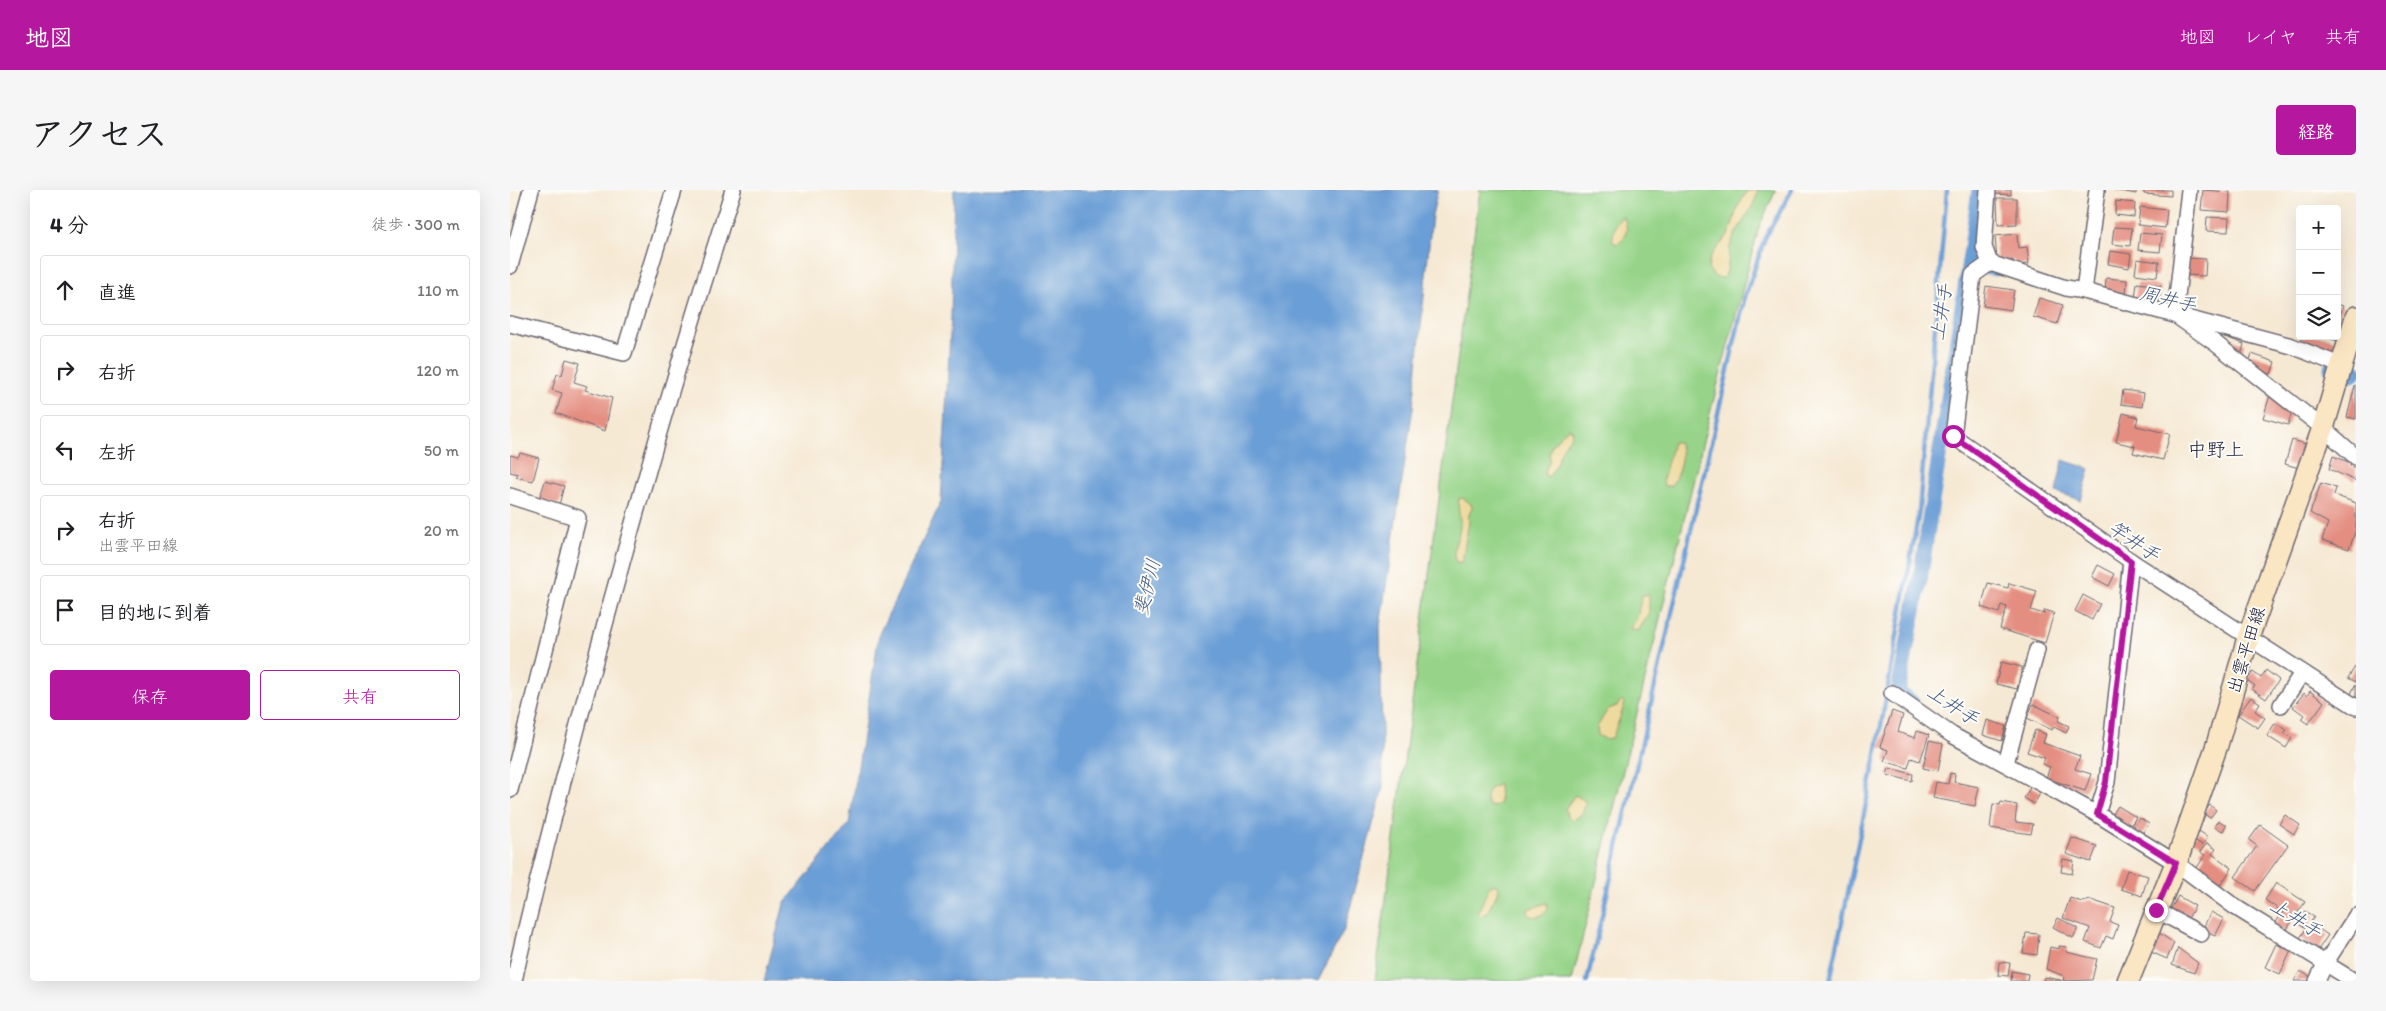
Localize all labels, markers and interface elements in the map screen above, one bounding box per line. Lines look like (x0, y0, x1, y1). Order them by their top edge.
text: 地図 (25, 23, 73, 52)
text: 地図 (2180, 26, 2216, 48)
text: レイヤ (2244, 26, 2297, 48)
text: 共有 (2325, 26, 2361, 48)
button: 経路 (2276, 105, 2356, 155)
text: アクセス (30, 113, 168, 155)
map controls (2296, 205, 2341, 340)
button: + (2296, 205, 2341, 250)
text: 4 分 (50, 212, 88, 237)
text: 徒歩 · 300 m (371, 215, 460, 234)
button: − (2296, 250, 2341, 295)
icon: ahead (51, 276, 79, 304)
text: 直進 (98, 281, 136, 304)
text: 110 m (417, 281, 459, 300)
water label: 上井手 (1925, 281, 1957, 342)
water label: 周井手 (2138, 281, 2199, 317)
button: layers (2296, 295, 2341, 340)
icon: right (51, 356, 79, 384)
text: 右折 (98, 361, 136, 384)
text: 120 m (416, 361, 459, 380)
route start (1942, 425, 1965, 448)
icon: left (51, 436, 79, 464)
district label: 中野上 (2187, 438, 2245, 461)
text: 左折 (98, 441, 136, 464)
text: 50 m (424, 441, 459, 460)
text: 右折 (98, 509, 136, 532)
icon: right (51, 516, 79, 544)
water label: 竿井手 (2104, 516, 2165, 567)
text: 20 m (424, 521, 459, 540)
text: 出雲平田線 (98, 536, 178, 555)
water label: 斐伊川 (1129, 557, 1165, 617)
icon: arrive (51, 596, 79, 624)
text: 目的地に到着 (98, 601, 212, 624)
street label: 出雲平田線 (2222, 604, 2270, 696)
button: 保存 (50, 670, 250, 720)
button: 共有 (260, 670, 460, 720)
water label: 上井手 (1923, 680, 1984, 731)
water label: 上井手 (2266, 893, 2327, 943)
route end (2145, 899, 2168, 922)

